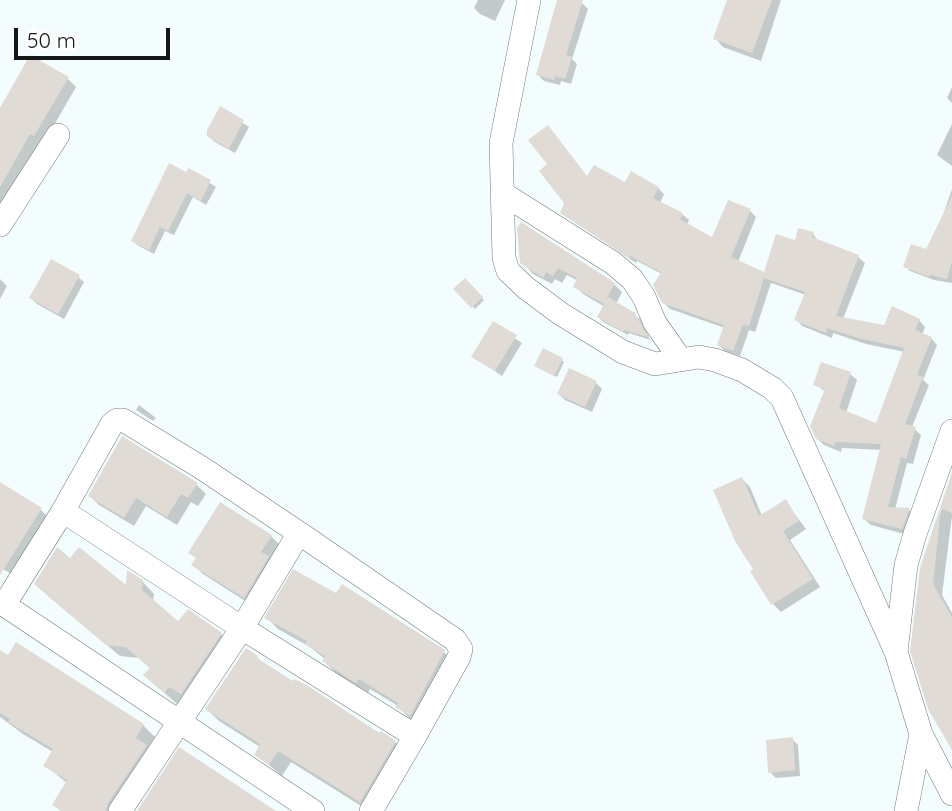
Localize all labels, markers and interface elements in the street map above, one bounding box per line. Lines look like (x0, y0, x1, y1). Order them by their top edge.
scale bar (18, 14, 173, 58)
text: 50 m (27, 27, 76, 53)

